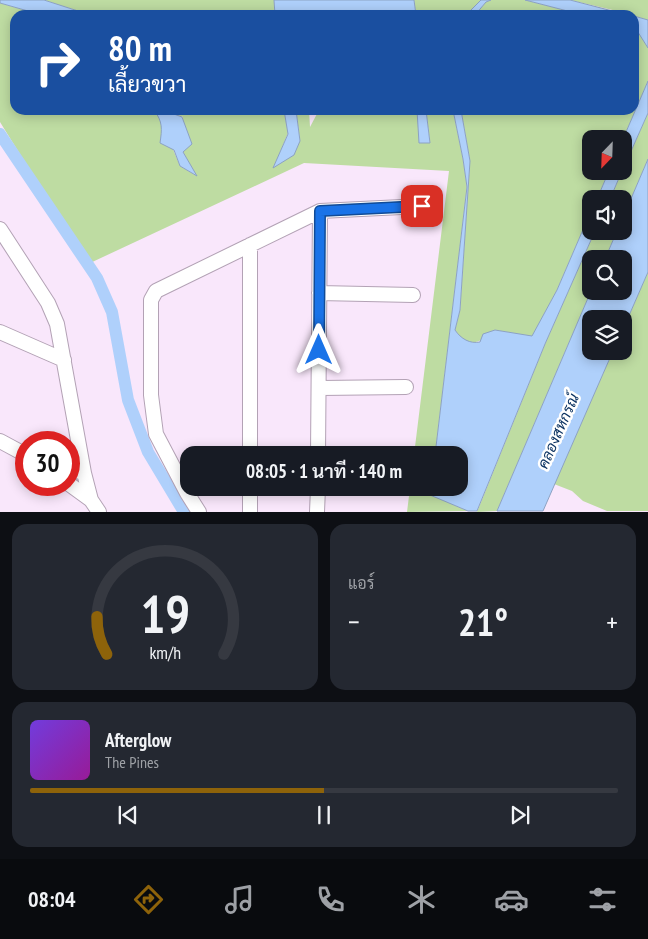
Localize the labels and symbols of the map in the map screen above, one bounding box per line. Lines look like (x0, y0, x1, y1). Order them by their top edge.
north arrow (582, 130, 632, 180)
pin (401, 185, 443, 227)
position arrow (292, 323, 344, 375)
water label: คลองสหกรณ์ (533, 389, 584, 471)
speed limit sign: 30 (15, 431, 80, 496)

